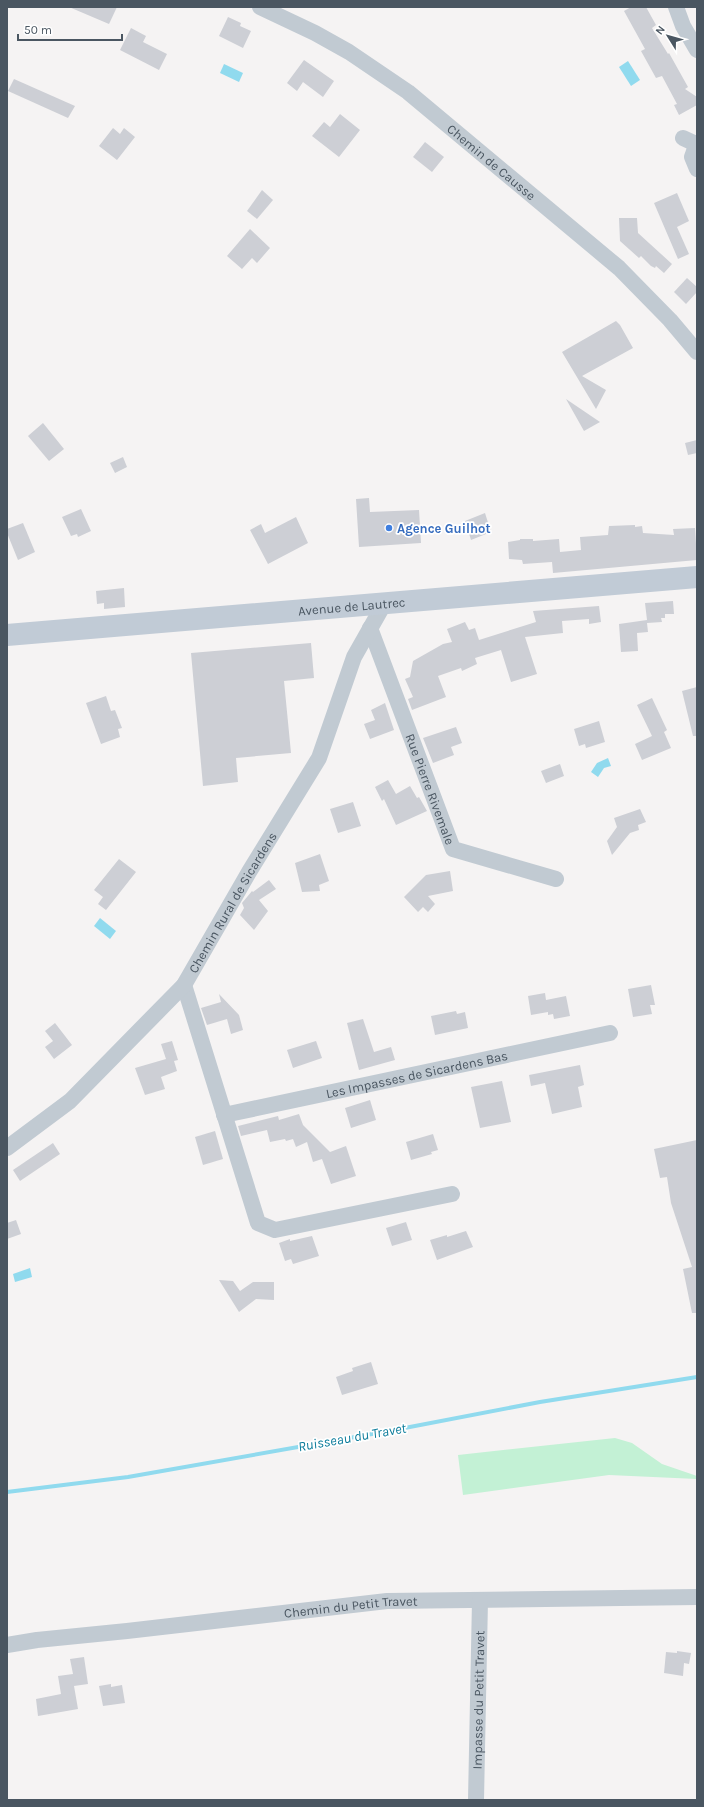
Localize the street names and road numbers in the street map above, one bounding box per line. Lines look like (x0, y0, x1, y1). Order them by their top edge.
street label: Chemin de Causse (444, 121, 539, 203)
street label: Avenue de Lautrec (298, 595, 406, 618)
street label: Rue Pierre Rivemale (402, 732, 458, 847)
street label: Chemin Rural de Sicardens (186, 829, 280, 976)
street label: Les Impasses de Sicardens Bas (324, 1048, 509, 1101)
street label: Chemin du Petit Travet (283, 1594, 418, 1621)
street label: Impasse du Petit Travet (470, 1630, 487, 1770)

